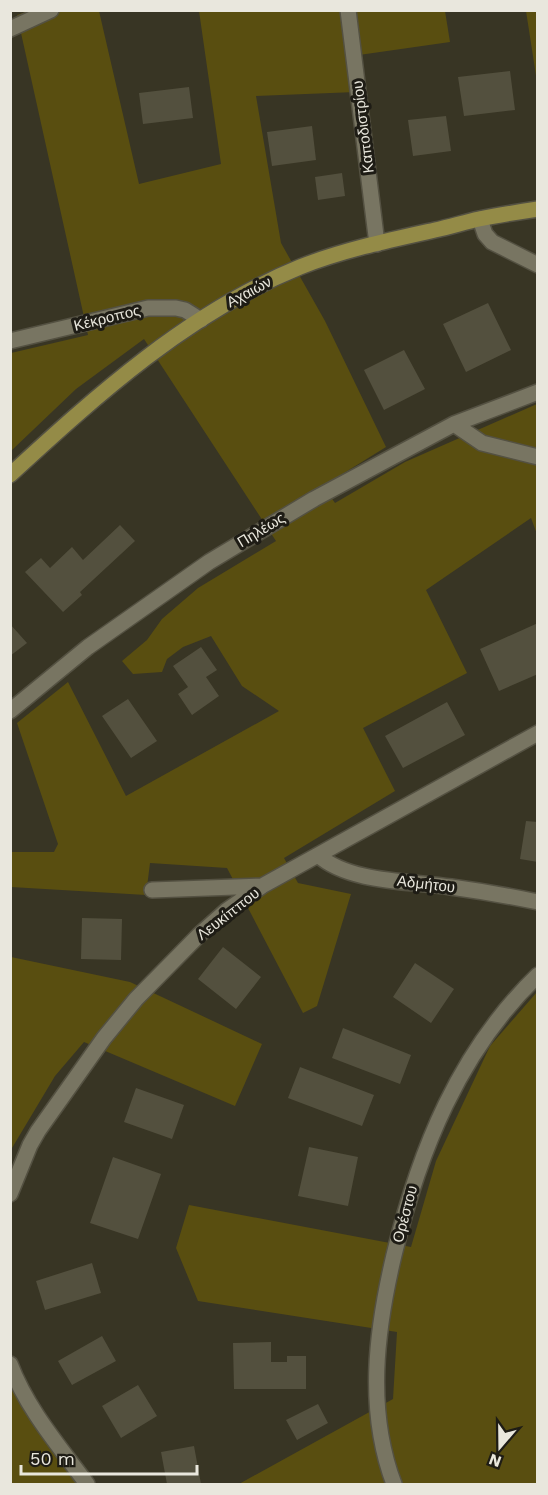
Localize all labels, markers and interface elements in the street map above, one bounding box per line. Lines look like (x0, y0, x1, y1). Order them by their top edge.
street label: Καποδιστρίου (348, 80, 378, 174)
street label: Αχαιών (223, 273, 275, 311)
street label: Κέκροπος (72, 301, 142, 335)
street label: Πηλέως (234, 509, 288, 551)
street label: Αδμήτου (396, 872, 456, 896)
street label: Λευκίππου (193, 884, 263, 944)
street label: Ορέστου (389, 1183, 421, 1245)
north arrow (470, 1417, 530, 1477)
scale bar (21, 1438, 196, 1476)
text: 50 m (30, 1448, 75, 1469)
text: N (486, 1450, 504, 1472)

